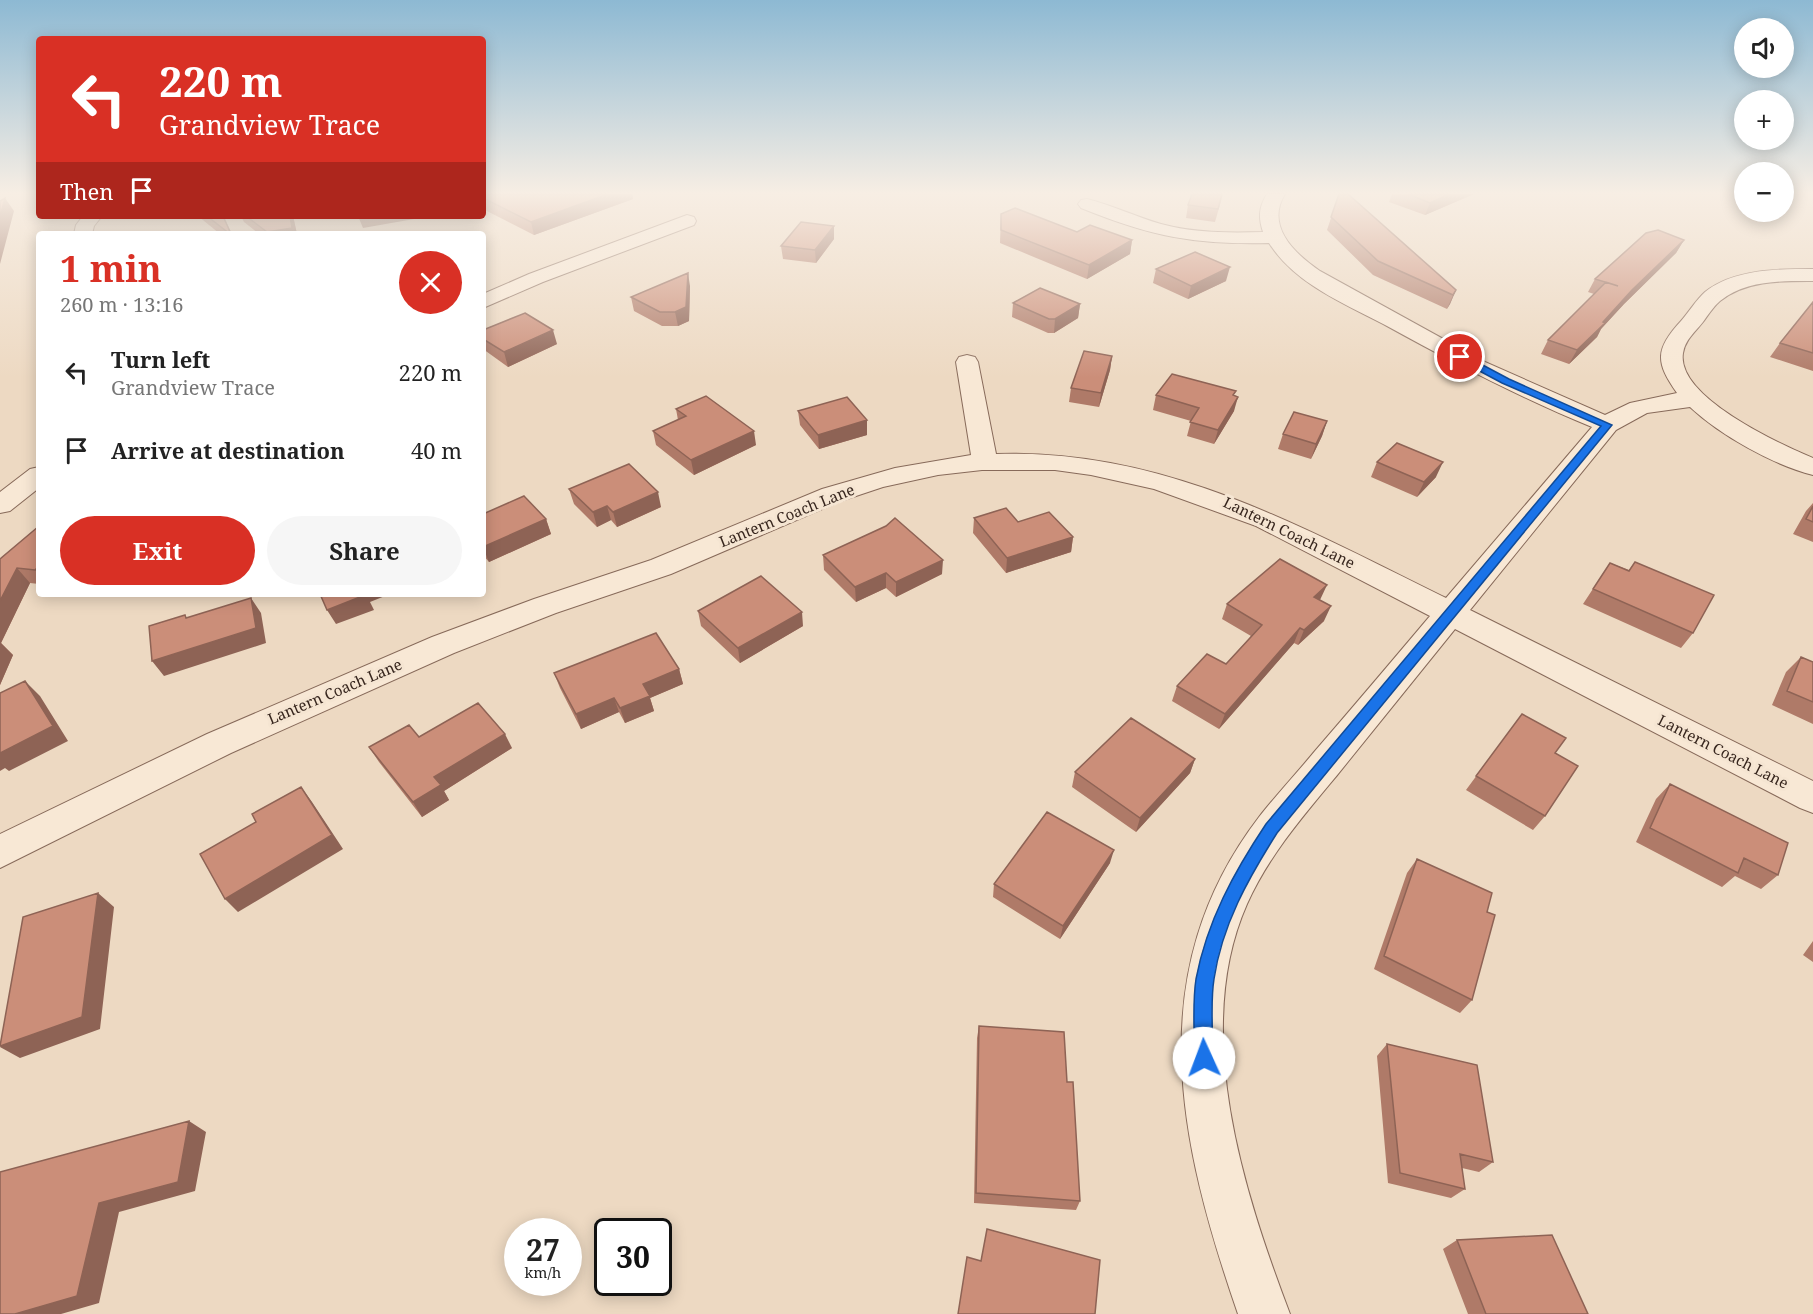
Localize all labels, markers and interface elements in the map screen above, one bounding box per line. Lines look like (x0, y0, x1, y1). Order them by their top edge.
map controls (1734, 18, 1794, 222)
button: sound (1734, 18, 1794, 78)
text: 220 m (159, 52, 283, 109)
icon: left (60, 60, 138, 138)
button: + (1734, 90, 1794, 150)
text: Grandview Trace (159, 106, 380, 143)
button: − (1734, 162, 1794, 222)
icon: arrive (125, 174, 158, 207)
text: Then (60, 176, 113, 206)
text: 1 min (60, 244, 162, 293)
button: close (399, 251, 462, 314)
text: 260 m · 13:16 (60, 291, 183, 318)
pin (1434, 331, 1485, 382)
icon: arrive (1443, 340, 1476, 373)
text: Turn left (111, 344, 210, 374)
icon: left (60, 356, 93, 389)
text: 220 m (399, 357, 462, 387)
text: Grandview Trace (111, 374, 275, 401)
icon: arrive (60, 434, 93, 467)
text: Arrive at destination (111, 435, 345, 465)
text: 40 m (411, 435, 462, 465)
street label: Lantern Coach Lane (716, 479, 857, 551)
street label: Lantern Coach Lane (1220, 492, 1359, 573)
button: Exit (60, 516, 255, 585)
button: Share (267, 516, 462, 585)
street label: Lantern Coach Lane (264, 654, 405, 728)
street label: Lantern Coach Lane (1655, 710, 1792, 793)
position arrow (1172, 1026, 1236, 1090)
speed limit sign: 30 (594, 1218, 672, 1296)
text: 27 (526, 1229, 560, 1270)
text: km/h (525, 1262, 561, 1282)

